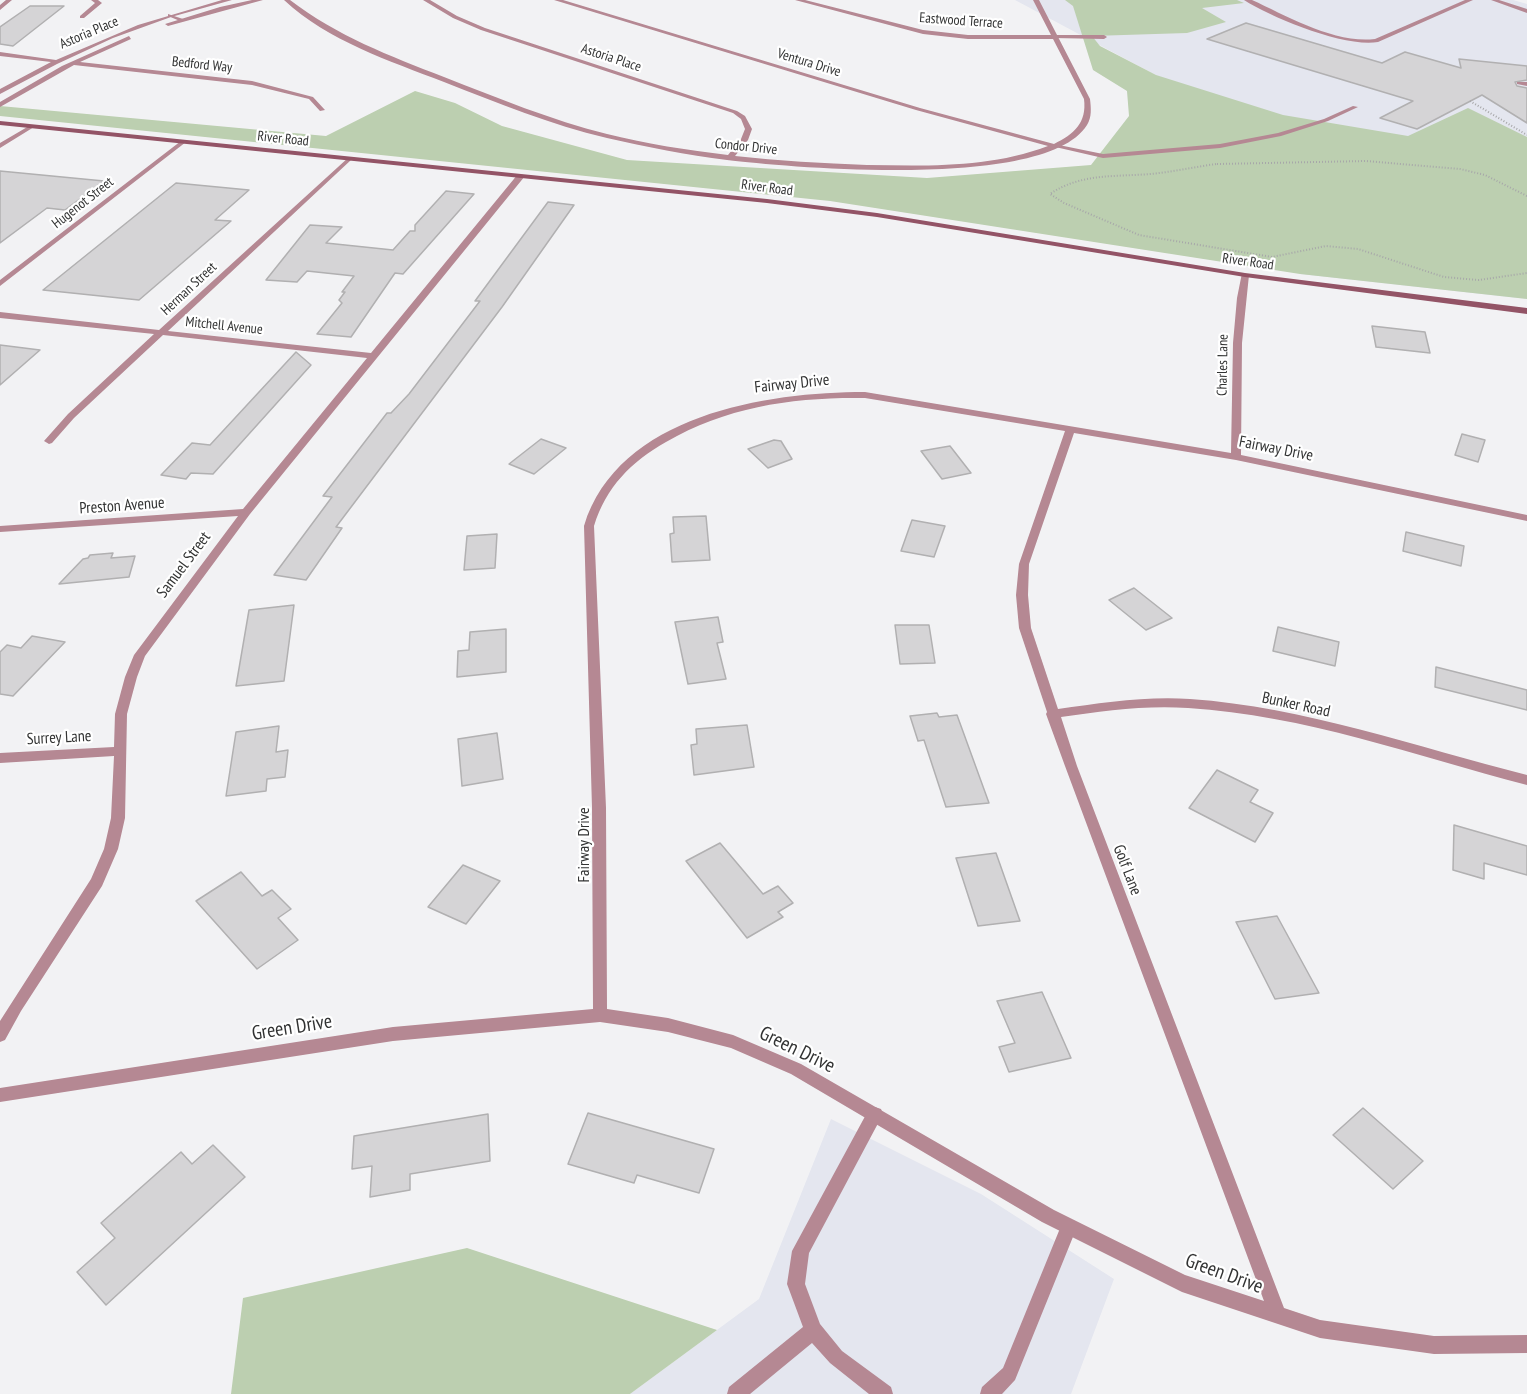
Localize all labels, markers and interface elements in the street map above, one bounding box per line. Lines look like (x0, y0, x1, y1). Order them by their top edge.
street label: Eastwood Terrace (919, 10, 1003, 32)
street label: Astoria Place (57, 13, 121, 53)
street label: Astoria Place (579, 40, 643, 76)
street label: Ventura Drive (775, 45, 843, 81)
street label: Bedford Way (171, 53, 233, 77)
street label: River Road (256, 128, 310, 150)
street label: Condor Drive (714, 135, 778, 159)
street label: Hugenot Street (49, 174, 117, 232)
street label: River Road (740, 177, 794, 199)
street label: River Road (1221, 250, 1275, 274)
street label: Herman Street (158, 259, 220, 319)
street label: Mitchell Avenue (185, 314, 263, 338)
street label: Charles Lane (1214, 334, 1232, 396)
street label: Fairway Drive (754, 371, 830, 397)
street label: Fairway Drive (1237, 432, 1315, 466)
street label: Preston Avenue (79, 493, 165, 519)
street label: Samuel Street (153, 528, 215, 602)
street label: Bunker Road (1260, 688, 1332, 722)
street label: Surrey Lane (26, 727, 92, 749)
street label: Fairway Drive (574, 807, 594, 883)
street label: Golf Lane (1109, 842, 1145, 898)
street label: Green Drive (250, 1010, 334, 1046)
street label: Green Drive (755, 1021, 839, 1079)
street label: Green Drive (1182, 1249, 1266, 1299)

